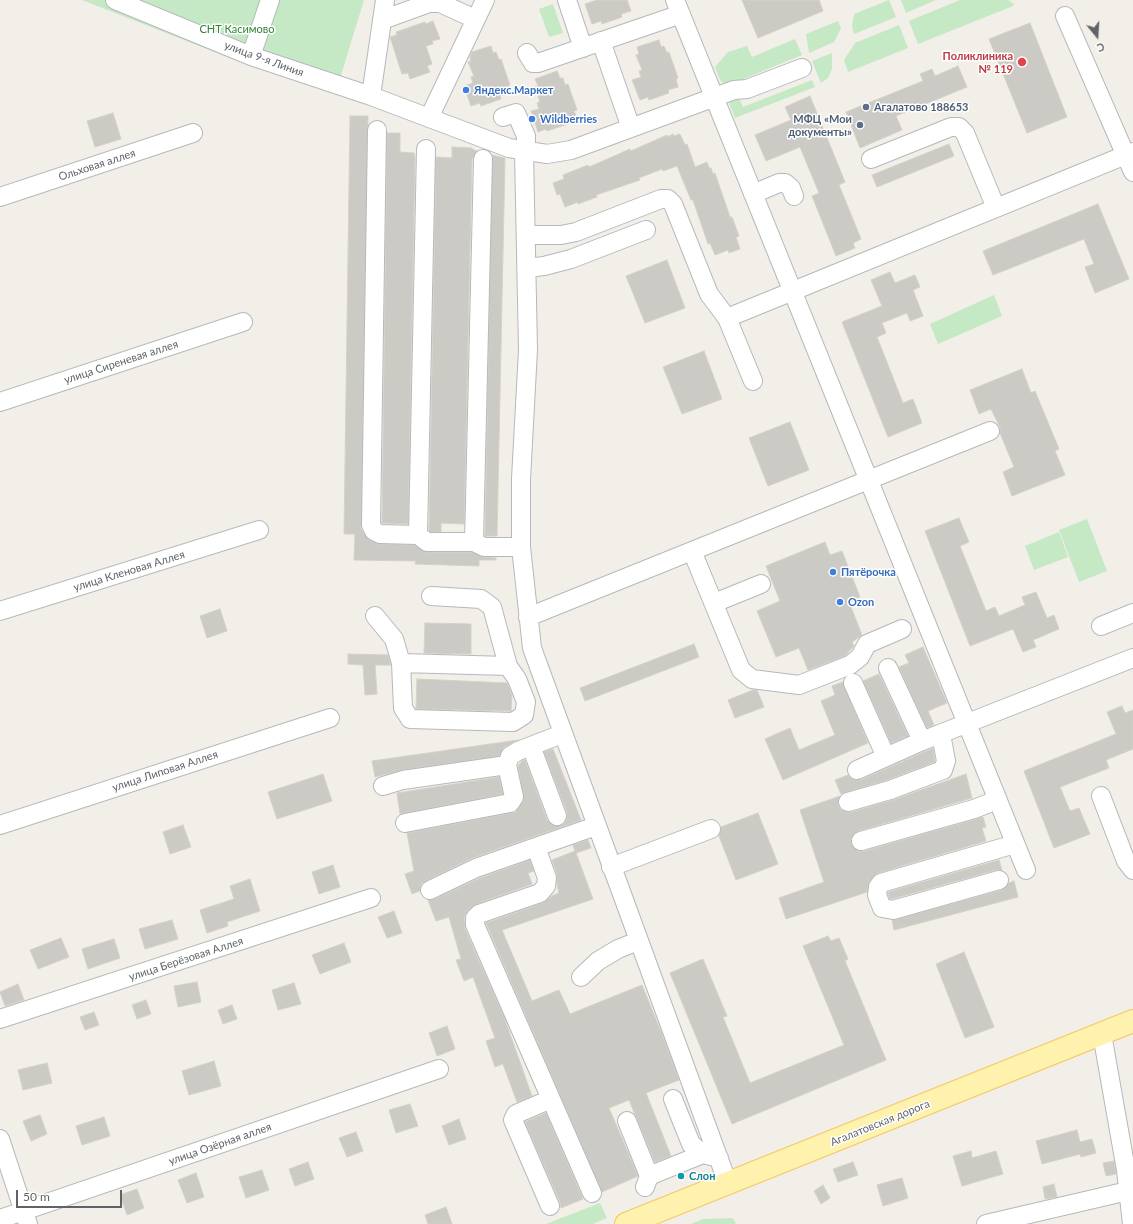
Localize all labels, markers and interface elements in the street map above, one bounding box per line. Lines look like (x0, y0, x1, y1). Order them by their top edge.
north arrow (1077, 16, 1117, 56)
park label: СНТ Касимово (199, 22, 275, 36)
street label: улица 9-я Линия (222, 38, 306, 80)
text: С (1095, 41, 1106, 55)
place label: Поликлиника № 119 (943, 49, 1013, 75)
marker: Поликлиника № 119 (1016, 56, 1028, 68)
place label: Яндекс.Маркет (474, 83, 553, 97)
marker: Яндекс.Маркет (461, 85, 471, 95)
place label: Агалатово 188653 (874, 100, 968, 114)
marker: Агалатово 188653 (861, 102, 871, 112)
place label: Wildberries (540, 112, 597, 126)
place label: МФЦ «Мои документы» (788, 112, 852, 138)
marker: Wildberries (527, 114, 537, 124)
marker: МФЦ «Мои документы» (855, 120, 865, 130)
street label: Ольховая аллея (57, 146, 137, 184)
street label: улица Сиреневая аллея (62, 337, 180, 387)
street label: улица Кленовая Аллея (72, 548, 186, 594)
place label: Пятёрочка (841, 565, 896, 579)
marker: Пятёрочка (828, 567, 838, 577)
place label: Ozon (848, 595, 874, 609)
marker: Ozon (835, 597, 845, 607)
street label: улица Липовая Аллея (111, 748, 219, 794)
street label: улица Берёзовая Аллея (127, 934, 245, 984)
street label: Агалатовская дорога (828, 1097, 932, 1149)
street label: улица Озёрная аллея (167, 1120, 273, 1168)
place label: Слон (689, 1169, 715, 1183)
marker: Слон (676, 1171, 686, 1181)
scale bar (18, 1182, 124, 1208)
text: 50 m (23, 1189, 50, 1204)

